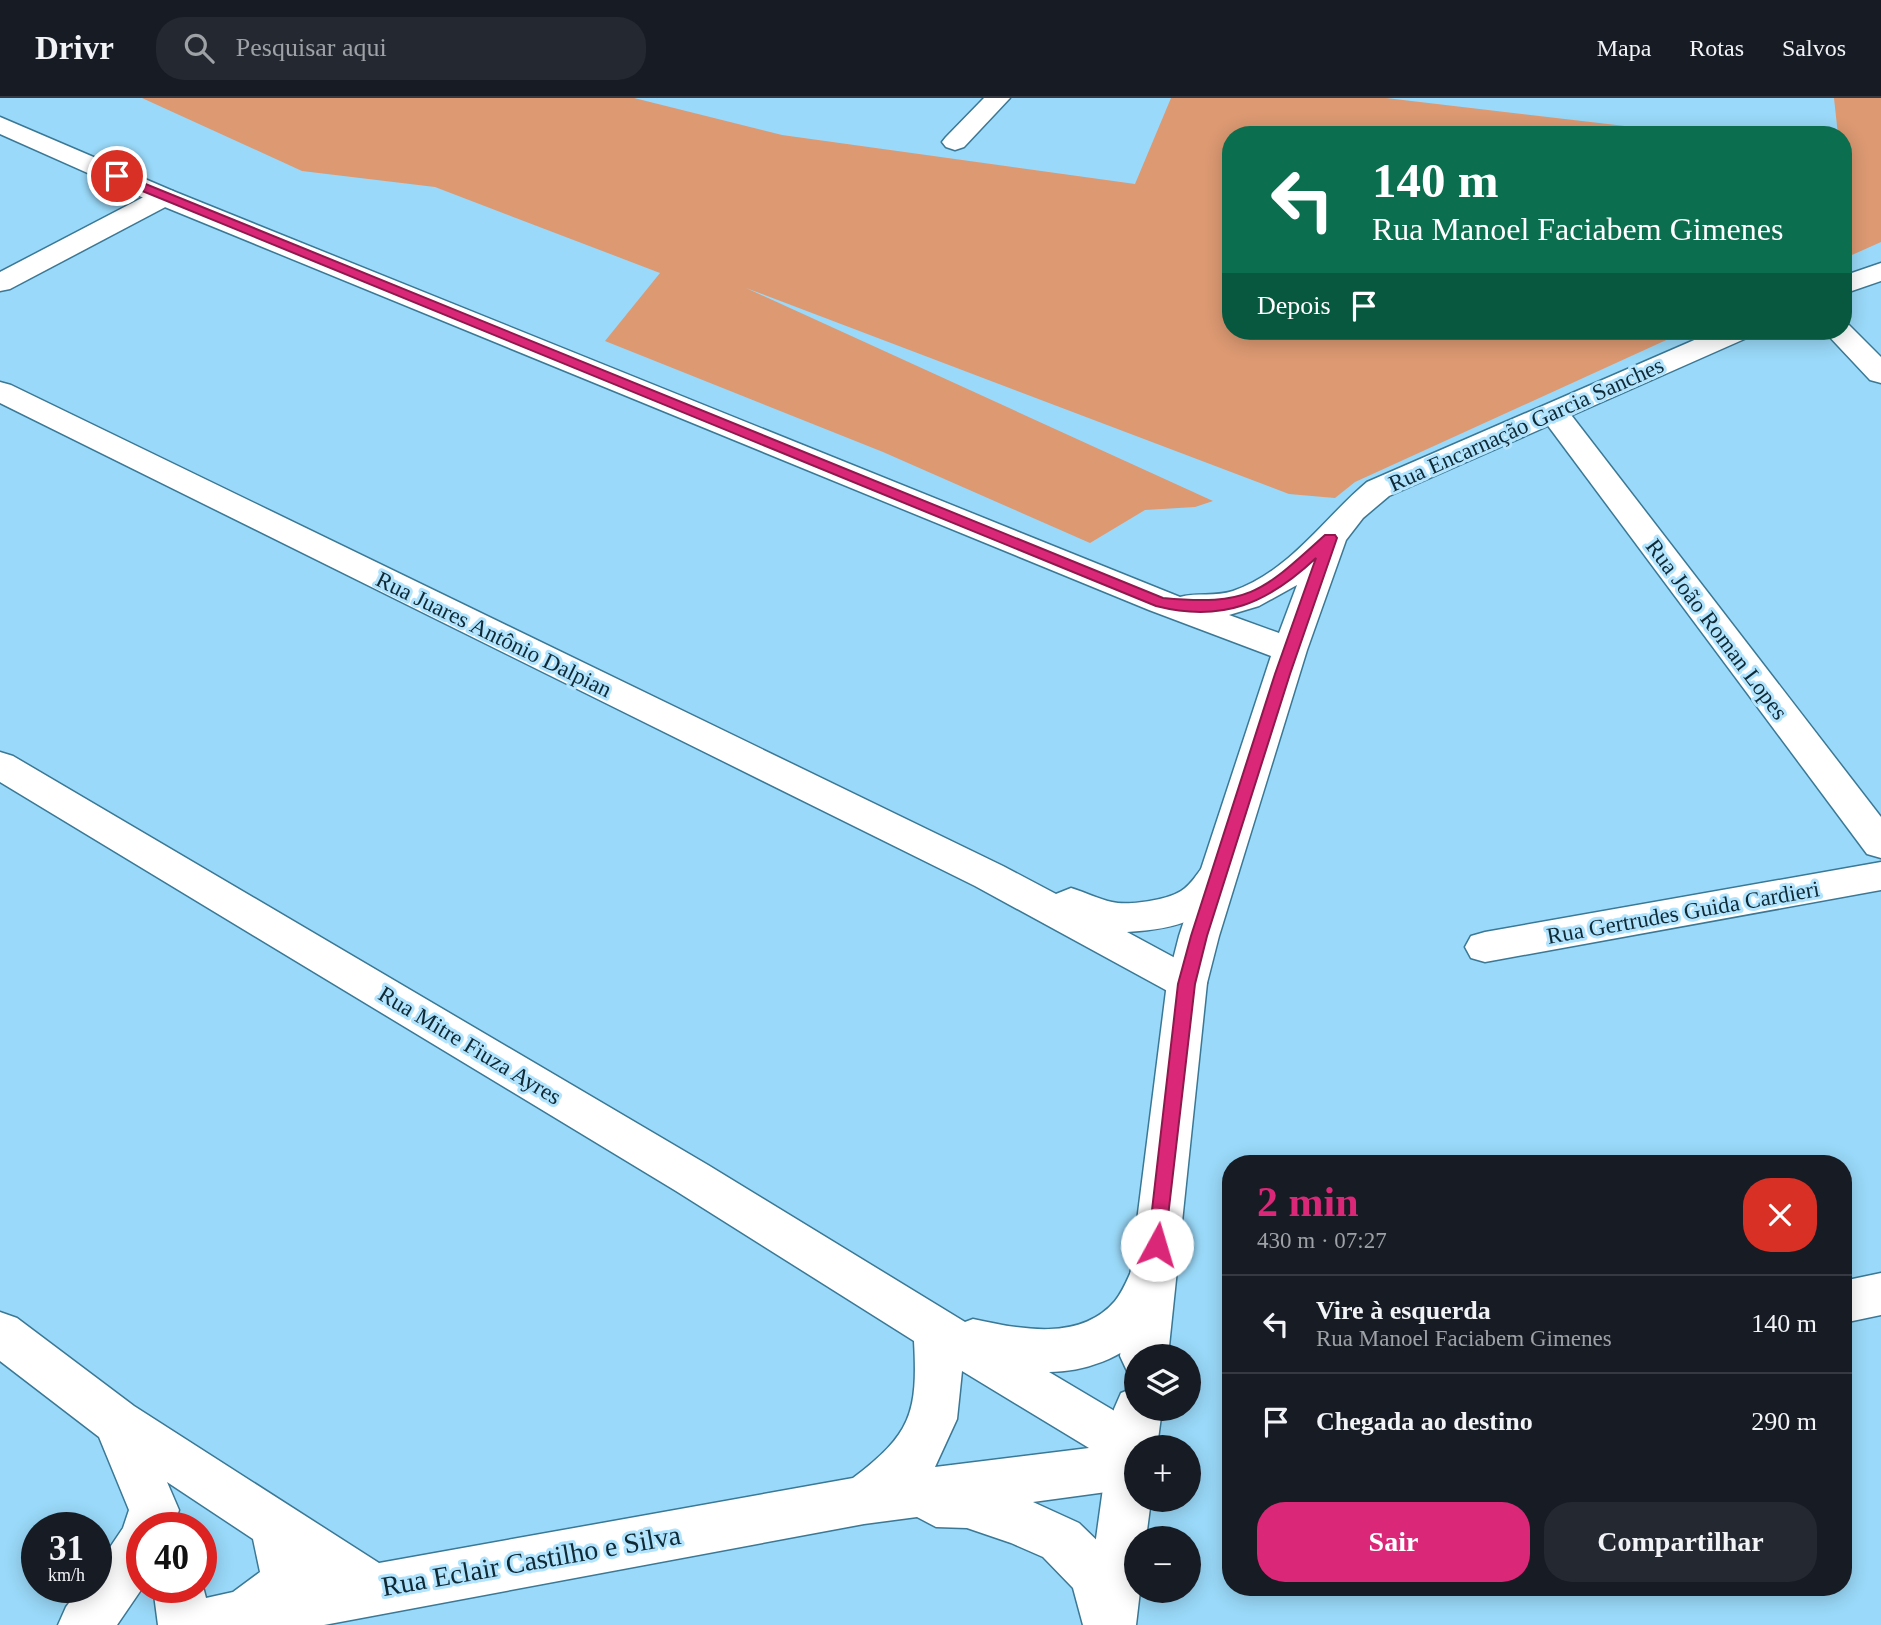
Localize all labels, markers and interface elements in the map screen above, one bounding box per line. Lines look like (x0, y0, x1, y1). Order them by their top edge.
search box (156, 17, 646, 80)
icon: search (180, 29, 218, 67)
text: Drivr (35, 30, 114, 66)
text: Pesquisar aqui (236, 33, 387, 62)
text: Mapa (1597, 35, 1651, 61)
text: Rotas (1689, 35, 1744, 61)
text: Salvos (1782, 35, 1846, 61)
pin (87, 146, 147, 206)
text: 140 m (1372, 153, 1499, 208)
icon: left (1257, 154, 1348, 245)
icon: arrive (98, 157, 136, 195)
text: Rua Manoel Faciabem Gimenes (1372, 211, 1783, 247)
icon: arrive (1345, 287, 1383, 325)
text: Depois (1257, 291, 1331, 320)
street label: Rua Encarnação Garcia Sanches (1385, 352, 1668, 497)
street label: Rua João Roman Lopes (1641, 534, 1793, 724)
street label: Rua Juares Antônio Dalpian (372, 567, 616, 703)
street label: Rua Gertrudes Guida Cardieri (1545, 876, 1821, 949)
street label: Rua Mitre Fiuza Ayres (374, 981, 565, 1110)
button: close (1743, 1178, 1817, 1252)
text: 2 min (1257, 1179, 1359, 1225)
position arrow (1120, 1208, 1194, 1282)
text: 430 m · 07:27 (1257, 1228, 1387, 1253)
text: Vire à esquerda (1316, 1296, 1491, 1325)
icon: left (1257, 1305, 1295, 1343)
text: 140 m (1751, 1309, 1817, 1338)
text: Rua Manoel Faciabem Gimenes (1316, 1326, 1612, 1351)
map controls (1124, 1344, 1201, 1603)
button: layers (1124, 1344, 1201, 1421)
icon: arrive (1257, 1403, 1295, 1441)
text: Chegada ao destino (1316, 1407, 1533, 1436)
text: 290 m (1751, 1407, 1817, 1436)
button: + (1124, 1435, 1201, 1512)
button: Sair (1257, 1502, 1530, 1582)
button: Compartilhar (1544, 1502, 1817, 1582)
speed limit sign: 40 (126, 1512, 217, 1603)
street label: Rua Eclair Castilho e Silva (379, 1519, 684, 1602)
button: − (1124, 1526, 1201, 1603)
text: 31 (49, 1529, 84, 1568)
text: km/h (48, 1565, 85, 1585)

